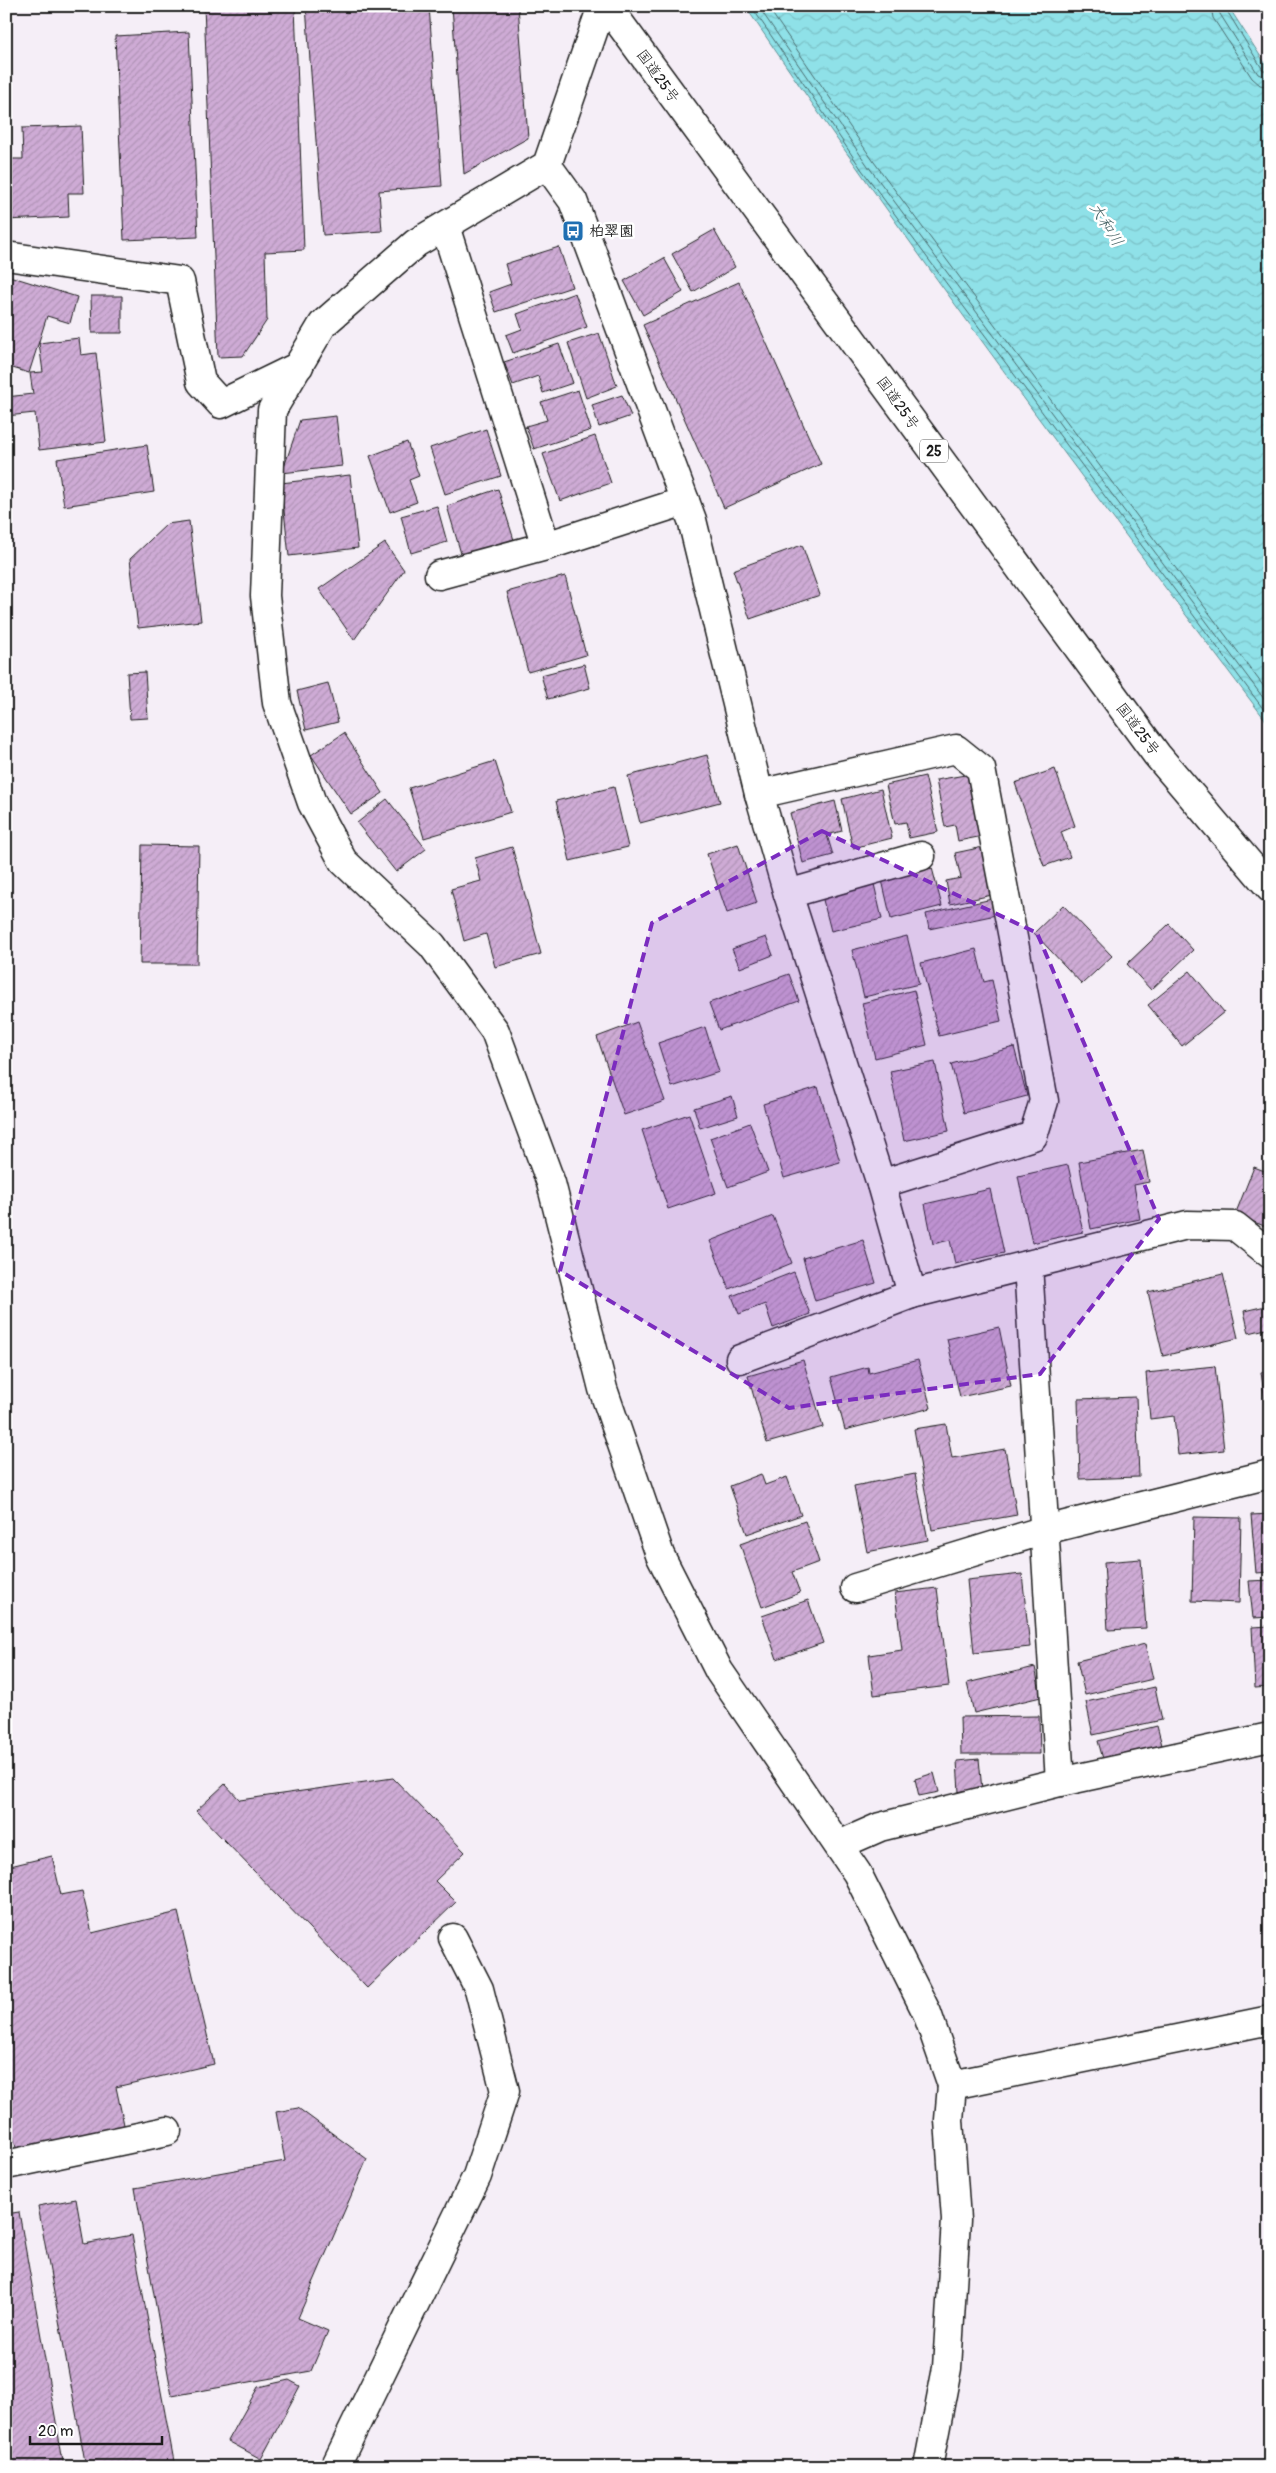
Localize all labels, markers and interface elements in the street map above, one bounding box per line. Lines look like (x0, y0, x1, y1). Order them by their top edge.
street label: 国道25号 (632, 46, 683, 107)
water label: 大和川 (1085, 199, 1127, 250)
bus stop icon: 柏翠園 (561, 219, 585, 243)
place label: 柏翠園 (589, 222, 634, 241)
street label: 国道25号 (872, 373, 923, 434)
road number: 25 (920, 440, 948, 462)
street label: 国道25号 (1112, 699, 1164, 760)
scale bar (30, 2413, 162, 2445)
text: 20 m (38, 2422, 73, 2441)

